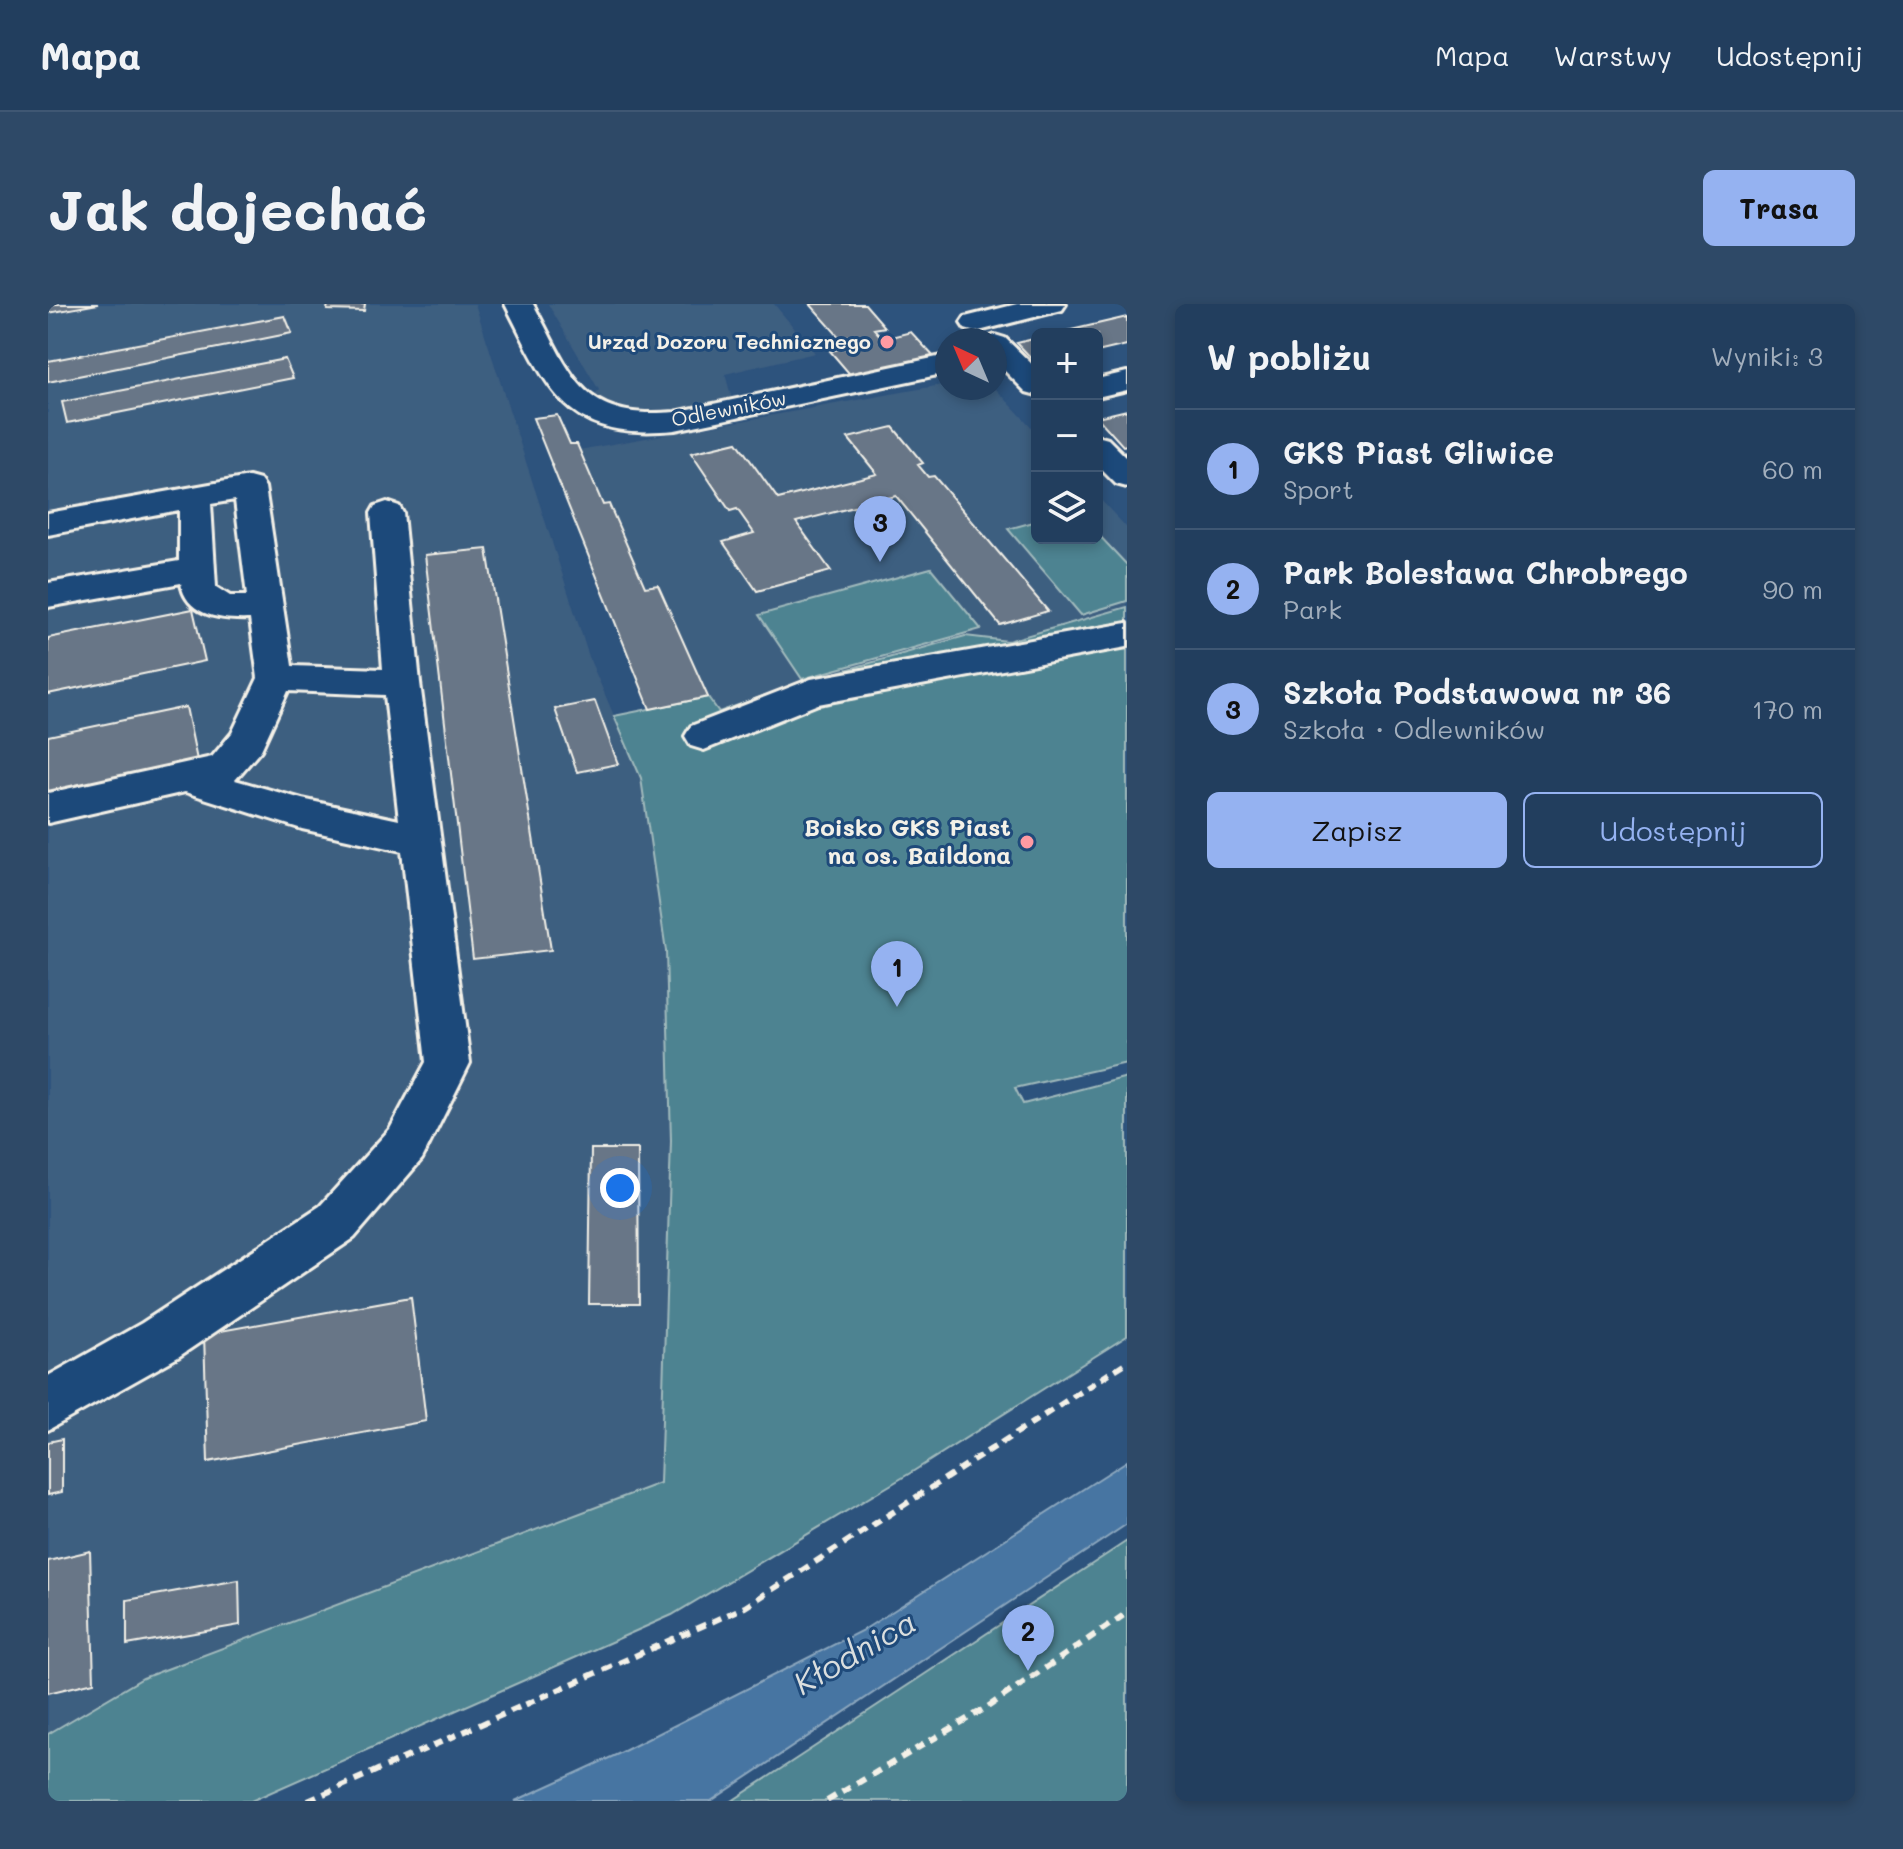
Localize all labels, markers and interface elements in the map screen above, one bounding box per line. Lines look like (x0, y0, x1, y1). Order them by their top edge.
text: Mapa (40, 30, 141, 80)
text: Mapa (1435, 37, 1510, 73)
text: Warstwy (1554, 37, 1672, 73)
text: Udostępnij (1716, 37, 1863, 73)
button: Trasa (1703, 170, 1855, 246)
text: Jak dojechać (48, 172, 427, 245)
place label: Urząd Dozoru Technicznego (588, 328, 871, 354)
north arrow (935, 328, 1007, 400)
map controls (1031, 328, 1103, 544)
button: + (1031, 328, 1103, 400)
marker: Urząd Dozoru Technicznego (878, 333, 896, 351)
text: W pobliżu (1207, 334, 1371, 379)
text: Wyniki: 3 (1711, 339, 1823, 373)
street label: Odlewników (669, 384, 789, 432)
button: − (1031, 400, 1103, 472)
text: GKS Piast Gliwice (1283, 432, 1554, 472)
text: 1 (1227, 452, 1239, 486)
text: 60 m (1762, 452, 1823, 486)
button: layers (1031, 472, 1103, 544)
text: Sport (1283, 472, 1354, 506)
pin: 3 (854, 496, 906, 562)
text: Park Bolesława Chrobrego (1283, 552, 1688, 592)
text: 2 (1226, 572, 1240, 606)
text: 90 m (1763, 572, 1823, 606)
text: Park (1283, 592, 1342, 626)
text: Szkoła Podstawowa nr 36 (1283, 672, 1671, 712)
text: 3 (1225, 692, 1241, 726)
text: 170 m (1752, 692, 1823, 726)
text: Szkoła · Odlewników (1283, 712, 1545, 746)
button: Zapisz (1207, 792, 1507, 868)
button: Udostępnij (1523, 792, 1823, 868)
place label: Boisko GKS Piast na os. Baildona (804, 811, 1011, 870)
marker: Boisko GKS Piast na os. Baildona (1018, 833, 1036, 851)
pin: 1 (871, 941, 923, 1007)
your location (600, 1168, 640, 1208)
water label: Kłodnica (785, 1599, 923, 1703)
pin: 2 (1002, 1605, 1054, 1671)

